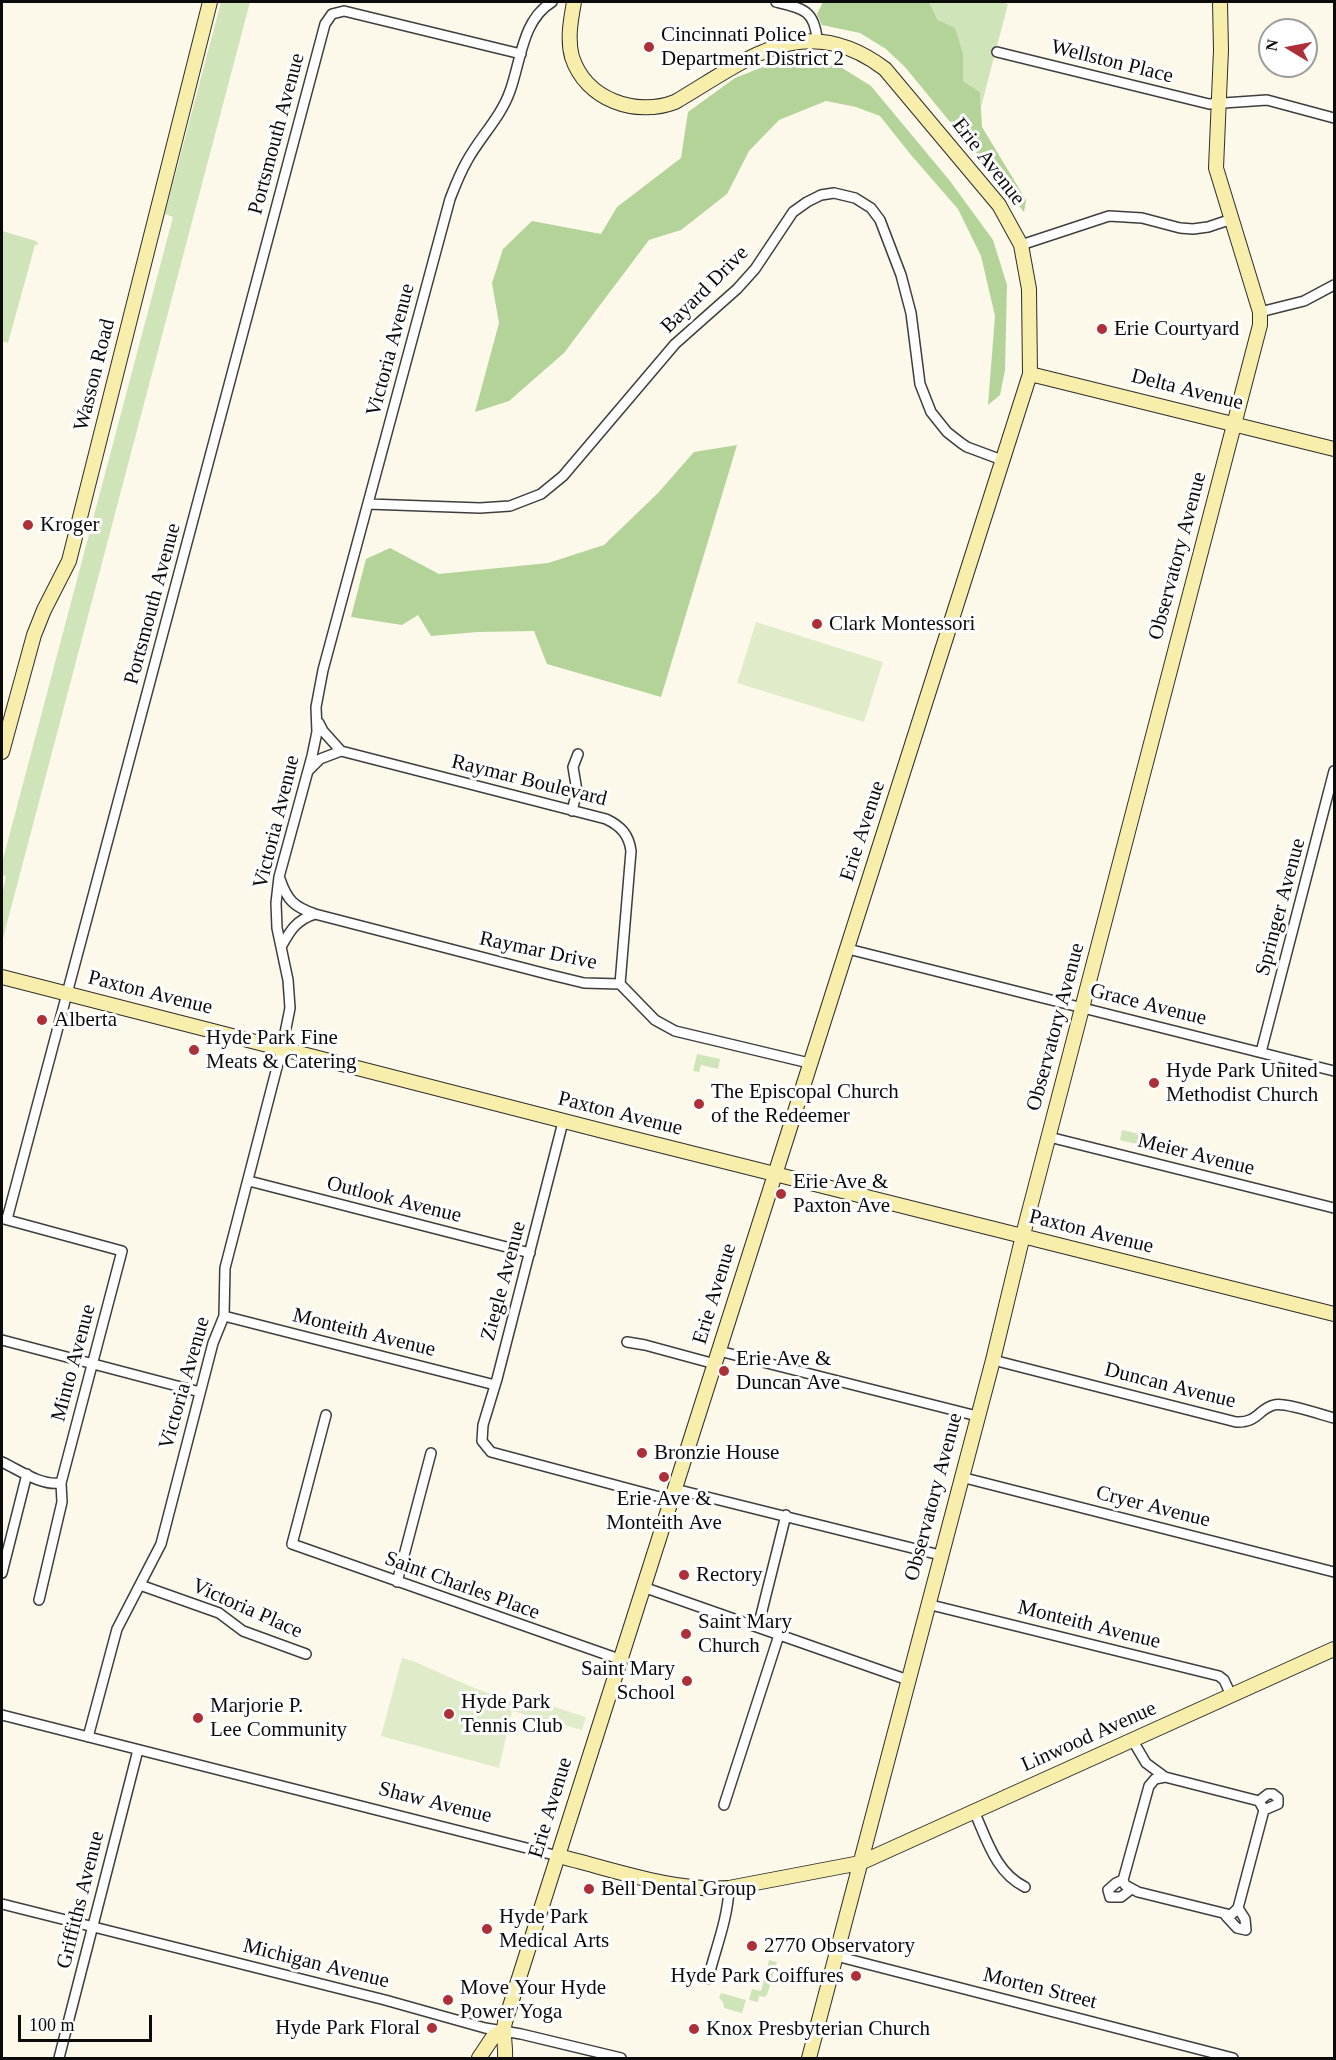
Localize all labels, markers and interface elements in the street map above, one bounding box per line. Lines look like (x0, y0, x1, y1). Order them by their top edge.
north arrow (1258, 18, 1318, 78)
place label: Cincinnati Police Department District 2 (661, 22, 844, 72)
street label: Wellston Place (1048, 35, 1176, 89)
text: N (1262, 38, 1281, 52)
marker: Cincinnati Police Department District 2 (642, 40, 656, 54)
street label: Portsmouth Avenue (243, 51, 311, 217)
street label: Erie Avenue (946, 113, 1030, 211)
street label: Bayard Drive (656, 241, 754, 339)
street label: Victoria Avenue (361, 281, 421, 419)
street label: Wasson Road (69, 316, 121, 434)
place label: Erie Courtyard (1114, 316, 1239, 342)
marker: Erie Courtyard (1095, 322, 1109, 336)
street label: Delta Avenue (1128, 364, 1246, 416)
street label: Observatory Avenue (1143, 469, 1213, 643)
place label: Kroger (40, 512, 99, 538)
marker: Kroger (21, 518, 35, 532)
street label: Portsmouth Avenue (119, 521, 187, 687)
place label: Clark Montessori (829, 611, 975, 637)
marker: Clark Montessori (810, 617, 824, 631)
street label: Raymar Boulevard (449, 750, 609, 812)
street label: Victoria Avenue (248, 753, 306, 891)
street label: Erie Avenue (835, 778, 891, 884)
street label: Springer Avenue (1251, 835, 1311, 979)
street label: Raymar Drive (477, 926, 599, 976)
street label: Observatory Avenue (1021, 940, 1091, 1114)
street label: Paxton Avenue (85, 965, 215, 1021)
street label: Grace Avenue (1087, 978, 1209, 1032)
place label: Alberta (54, 1007, 117, 1033)
marker: Alberta (35, 1013, 49, 1027)
place label: Hyde Park Fine Meats & Catering (206, 1025, 356, 1075)
marker: Hyde Park Fine Meats & Catering (187, 1043, 201, 1057)
place label: Hyde Park United Methodist Church (1166, 1058, 1318, 1108)
marker: Hyde Park United Methodist Church (1147, 1076, 1161, 1090)
place label: The Episcopal Church of the Redeemer (711, 1079, 899, 1129)
street label: Paxton Avenue (555, 1086, 685, 1142)
marker: The Episcopal Church of the Redeemer (692, 1097, 706, 1111)
street label: Meier Avenue (1135, 1128, 1257, 1182)
place label: Erie Ave & Paxton Ave (793, 1169, 890, 1219)
street label: Outlook Avenue (324, 1171, 464, 1229)
marker: Erie Ave & Paxton Ave (774, 1187, 788, 1201)
street label: Paxton Avenue (1026, 1204, 1156, 1260)
street label: Ziegle Avenue (476, 1219, 532, 1343)
street label: Erie Avenue (688, 1241, 742, 1347)
street label: Minto Avenue (46, 1302, 102, 1424)
street label: Monteith Avenue (290, 1303, 438, 1363)
street label: Victoria Avenue (154, 1314, 216, 1452)
place label: Erie Ave & Duncan Ave (736, 1346, 840, 1396)
street label: Duncan Avenue (1102, 1358, 1238, 1414)
marker: Erie Ave & Duncan Ave (717, 1364, 731, 1378)
street label: Observatory Avenue (899, 1410, 969, 1584)
place label: Bronzie House (654, 1440, 779, 1466)
marker: Bronzie House (635, 1446, 649, 1460)
marker: Erie Ave & Monteith Ave (657, 1470, 671, 1484)
street label: Cryer Avenue (1093, 1481, 1213, 1533)
place label: Erie Ave & Monteith Ave (606, 1486, 722, 1536)
street label: Saint Charles Place (381, 1546, 543, 1626)
place label: Rectory (696, 1562, 762, 1588)
marker: Rectory (677, 1568, 691, 1582)
street label: Victoria Place (188, 1573, 306, 1645)
street label: Monteith Avenue (1015, 1595, 1163, 1655)
place label: Saint Mary Church (698, 1609, 792, 1659)
marker: Saint Mary Church (679, 1627, 693, 1641)
place label: Saint Mary School (581, 1656, 675, 1706)
marker: Saint Mary School (680, 1674, 694, 1688)
place label: Hyde Park Tennis Club (461, 1689, 563, 1739)
place label: Marjorie P. Lee Community (210, 1693, 347, 1743)
street label: Linwood Avenue (1018, 1696, 1160, 1778)
marker: Hyde Park Tennis Club (442, 1707, 456, 1721)
marker: Marjorie P. Lee Community (191, 1711, 205, 1725)
street label: Erie Avenue (524, 1755, 578, 1861)
street label: Shaw Avenue (376, 1777, 494, 1829)
street label: Griffiths Avenue (52, 1829, 110, 1971)
place label: Bell Dental Group (601, 1876, 756, 1902)
marker: Bell Dental Group (582, 1882, 596, 1896)
place label: Hyde Park Medical Arts (499, 1904, 609, 1954)
marker: Hyde Park Medical Arts (480, 1922, 494, 1936)
place label: 2770 Observatory (764, 1933, 915, 1959)
street label: Michigan Avenue (240, 1934, 392, 1994)
marker: 2770 Observatory (745, 1939, 759, 1953)
place label: Hyde Park Coiffures (671, 1963, 844, 1989)
street label: Morten Street (981, 1963, 1099, 2015)
marker: Hyde Park Coiffures (849, 1969, 863, 1983)
place label: Move Your Hyde Power Yoga (460, 1975, 606, 2025)
marker: Move Your Hyde Power Yoga (441, 1993, 455, 2007)
scale bar (21, 2003, 154, 2041)
text: 100 m (29, 2015, 75, 2035)
place label: Hyde Park Floral (275, 2015, 420, 2041)
place label: Knox Presbyterian Church (706, 2016, 930, 2042)
marker: Hyde Park Floral (425, 2021, 439, 2035)
marker: Knox Presbyterian Church (687, 2022, 701, 2036)

